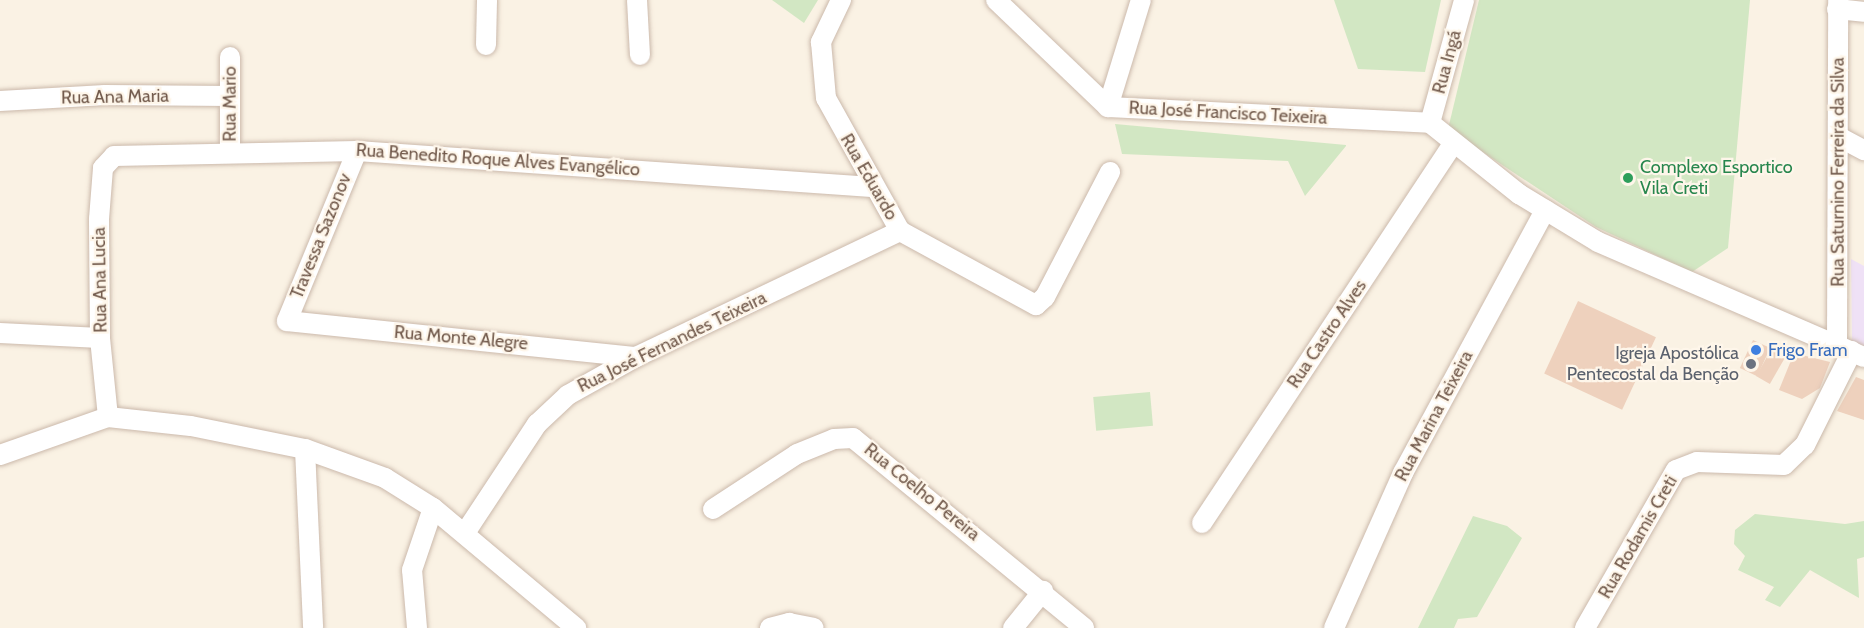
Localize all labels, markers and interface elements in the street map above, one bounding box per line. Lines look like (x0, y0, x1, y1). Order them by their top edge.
street label: Rua Ingá (1428, 28, 1466, 96)
street label: Rua Saturnino Ferreira da Silva (1827, 57, 1849, 287)
street label: Rua Mario (219, 66, 241, 142)
street label: Rua Ana Maria (61, 85, 169, 109)
street label: Rua José Francisco Teixeira (1128, 97, 1328, 129)
street label: Rua Eduardo (836, 130, 902, 224)
street label: Rua Benedito Roque Alves Evangélico (355, 139, 641, 181)
place label: Complexo Esportico Vila Creti (1640, 157, 1793, 200)
street label: Travessa Sazonov (286, 170, 356, 302)
marker: Complexo Esportico Vila Creti (1621, 171, 1635, 185)
street label: Rua Ana Lucia (88, 227, 112, 333)
street label: Rua Castro Alves (1283, 276, 1371, 392)
street label: Rua José Fernandes Teixeira (574, 287, 770, 397)
street label: Rua Monte Alegre (393, 321, 529, 355)
place label: Frigo Fram (1768, 339, 1848, 361)
place label: Igreja Apostólica Pentecostal da Benção (1567, 343, 1739, 386)
marker: Frigo Fram (1749, 343, 1763, 357)
street label: Rua Marina Teixeira (1390, 347, 1478, 485)
marker: Igreja Apostólica Pentecostal da Benção (1744, 357, 1758, 371)
street label: Rua Coelho Pereira (860, 439, 984, 545)
street label: Rua Rodamis Creti (1594, 472, 1682, 602)

